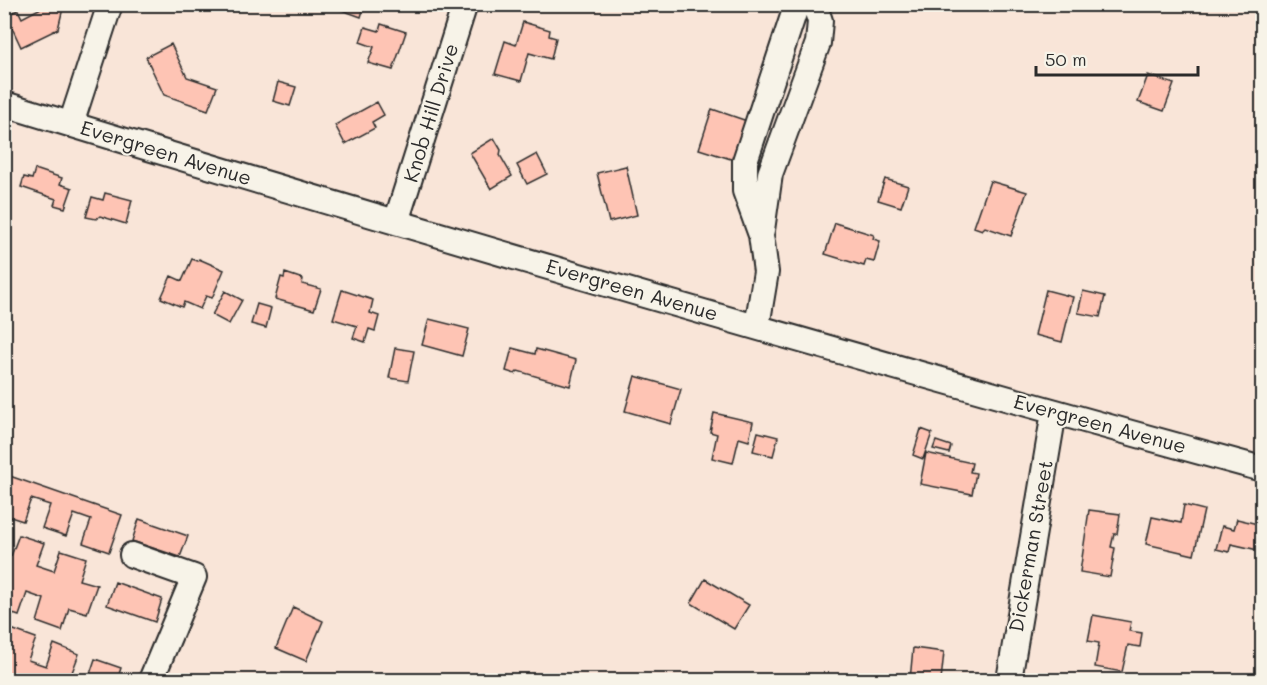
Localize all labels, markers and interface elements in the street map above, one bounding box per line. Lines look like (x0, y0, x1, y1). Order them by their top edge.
scale bar (1036, 39, 1198, 77)
street label: Knob Hill Drive (397, 40, 464, 185)
text: 50 m (1045, 47, 1087, 71)
street label: Evergreen Avenue (78, 114, 255, 190)
street label: Evergreen Avenue (543, 252, 721, 326)
street label: Evergreen Avenue (1011, 388, 1189, 459)
street label: Dickerman Street (1002, 458, 1058, 634)

